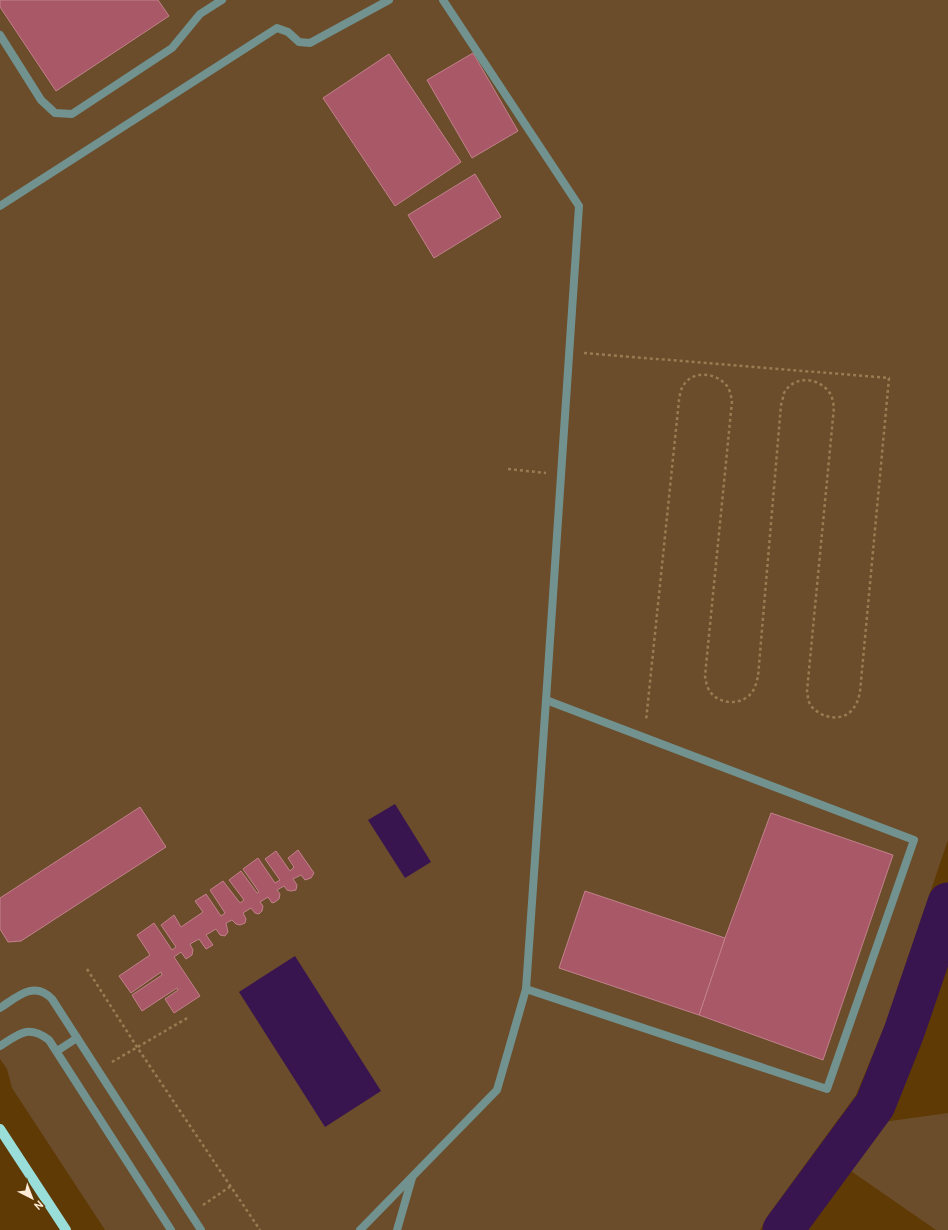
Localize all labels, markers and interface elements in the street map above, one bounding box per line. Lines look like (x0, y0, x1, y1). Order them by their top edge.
north arrow (12, 1178, 52, 1218)
text: N (31, 1198, 46, 1213)

